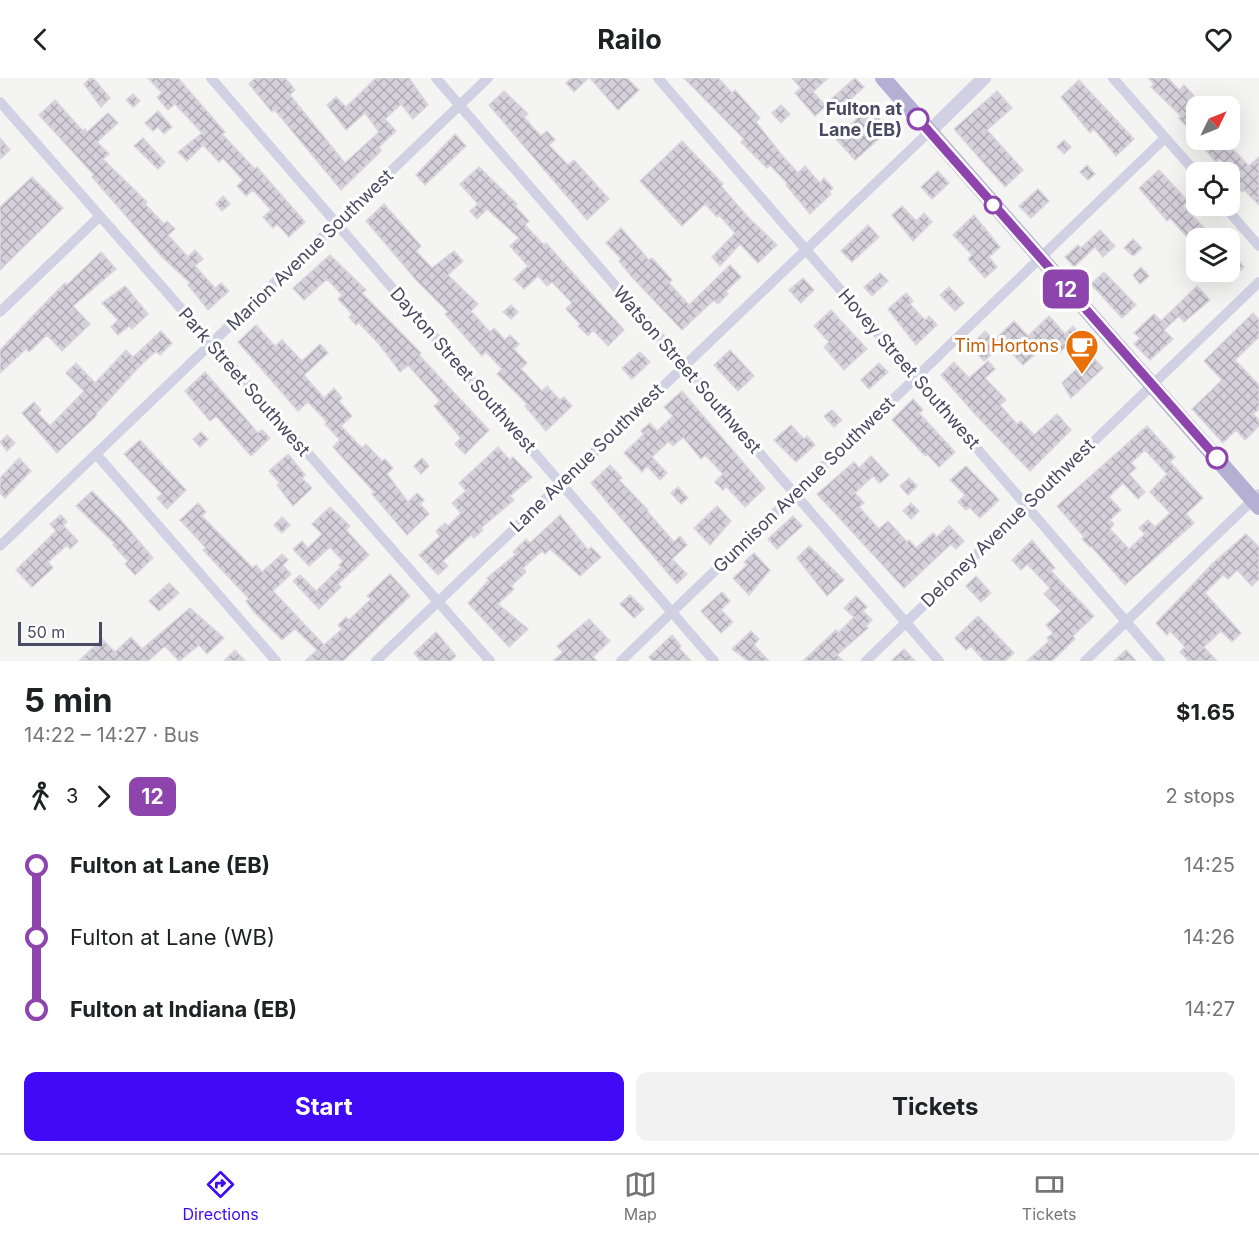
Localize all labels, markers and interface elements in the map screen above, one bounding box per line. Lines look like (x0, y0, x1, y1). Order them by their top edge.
icon: back (24, 23, 57, 56)
text: Railo (597, 23, 662, 56)
icon: heart (1202, 23, 1235, 56)
north arrow (1186, 96, 1240, 150)
map controls (1186, 96, 1240, 282)
place label: Fulton at Lane (EB) (819, 98, 902, 140)
marker: Fulton at Lane (EB) (907, 108, 929, 130)
button: locate (1186, 162, 1240, 216)
street label: Marion Avenue Southwest (222, 165, 397, 334)
unlabelled marker (984, 196, 1002, 214)
button: layers (1186, 228, 1240, 282)
line badge: 12 (1039, 270, 1093, 308)
text: 12 (1055, 277, 1077, 302)
street label: Watson Street Southwest (609, 282, 766, 458)
street label: Dayton Street Southwest (386, 283, 541, 456)
street label: Hovey Street Southwest (834, 285, 984, 453)
street label: Park Street Southwest (174, 303, 314, 460)
cafe icon: Tim Hortons (1064, 328, 1100, 375)
place label: Tim Hortons (954, 335, 1059, 356)
street label: Lane Avenue Southwest (506, 379, 668, 536)
street label: Gunnison Avenue Southwest (709, 392, 899, 577)
street label: Deloney Avenue Southwest (917, 434, 1099, 611)
unlabelled marker (1206, 447, 1228, 469)
scale bar (18, 619, 102, 646)
text: 50 m (27, 622, 65, 642)
text: 5 min (24, 680, 113, 720)
text: $1.65 (1176, 699, 1235, 725)
text: 14:22 – 14:27 · Bus (24, 723, 199, 747)
icon: walk (24, 780, 57, 813)
icon: forward (87, 780, 120, 813)
text: 3 (66, 784, 78, 808)
text: 12 (141, 784, 164, 809)
text: 2 stops (1165, 784, 1235, 808)
text: Fulton at Lane (EB) (70, 852, 270, 878)
text: 14:25 (1184, 853, 1235, 877)
text: Fulton at Lane (WB) (70, 924, 275, 950)
text: 14:26 (1184, 925, 1235, 949)
text: Fulton at Indiana (EB) (70, 996, 297, 1022)
text: 14:27 (1185, 997, 1235, 1021)
button: Start (24, 1072, 624, 1141)
button: Tickets (636, 1072, 1235, 1141)
tab: Directions (182, 1168, 259, 1224)
tab: Map (624, 1168, 657, 1224)
tab: Tickets (1022, 1168, 1076, 1224)

